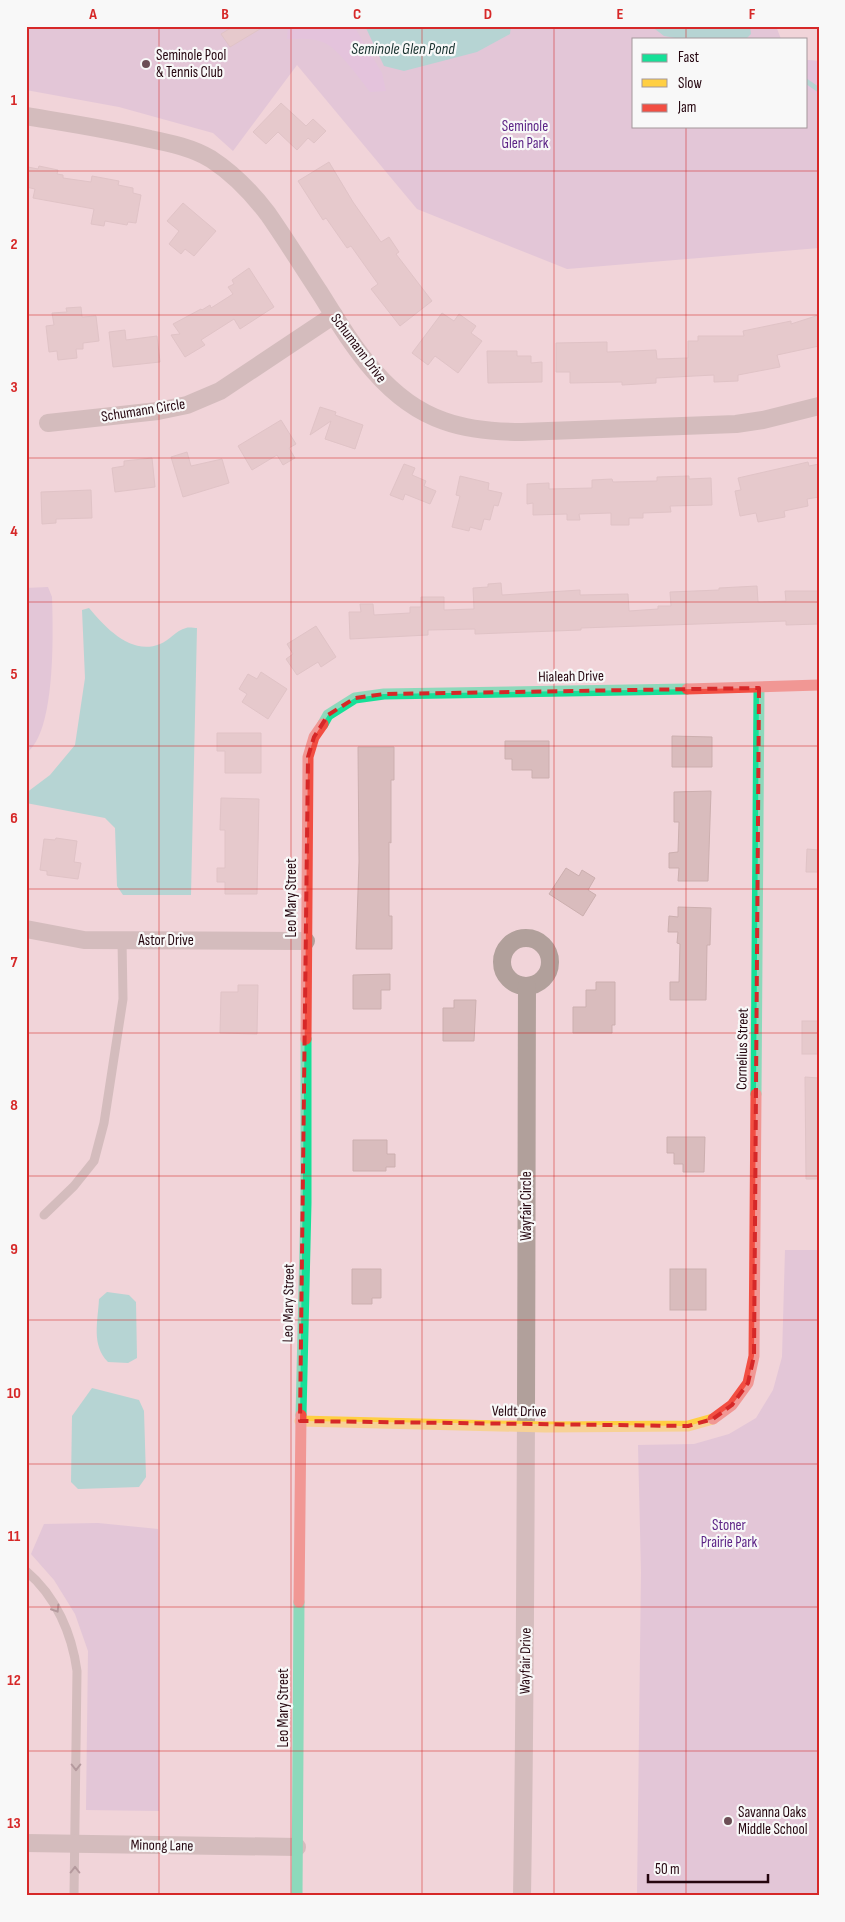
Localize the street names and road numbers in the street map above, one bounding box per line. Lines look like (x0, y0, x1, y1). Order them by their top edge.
street label: Schumann Drive (326, 310, 391, 387)
street label: Schumann Circle (100, 394, 186, 427)
street label: Hialeah Drive (538, 666, 604, 687)
street label: Leo Mary Street (282, 858, 301, 937)
street label: Astor Drive (137, 931, 194, 950)
street label: Cornelius Street (732, 1008, 753, 1090)
street label: Wayfair Circle (517, 1171, 536, 1241)
street label: Leo Mary Street (278, 1263, 299, 1343)
street label: Veldt Drive (492, 1402, 546, 1421)
street label: Wayfair Drive (515, 1628, 536, 1694)
street label: Leo Mary Street (274, 1668, 293, 1747)
street label: Minong Lane (130, 1835, 194, 1856)

